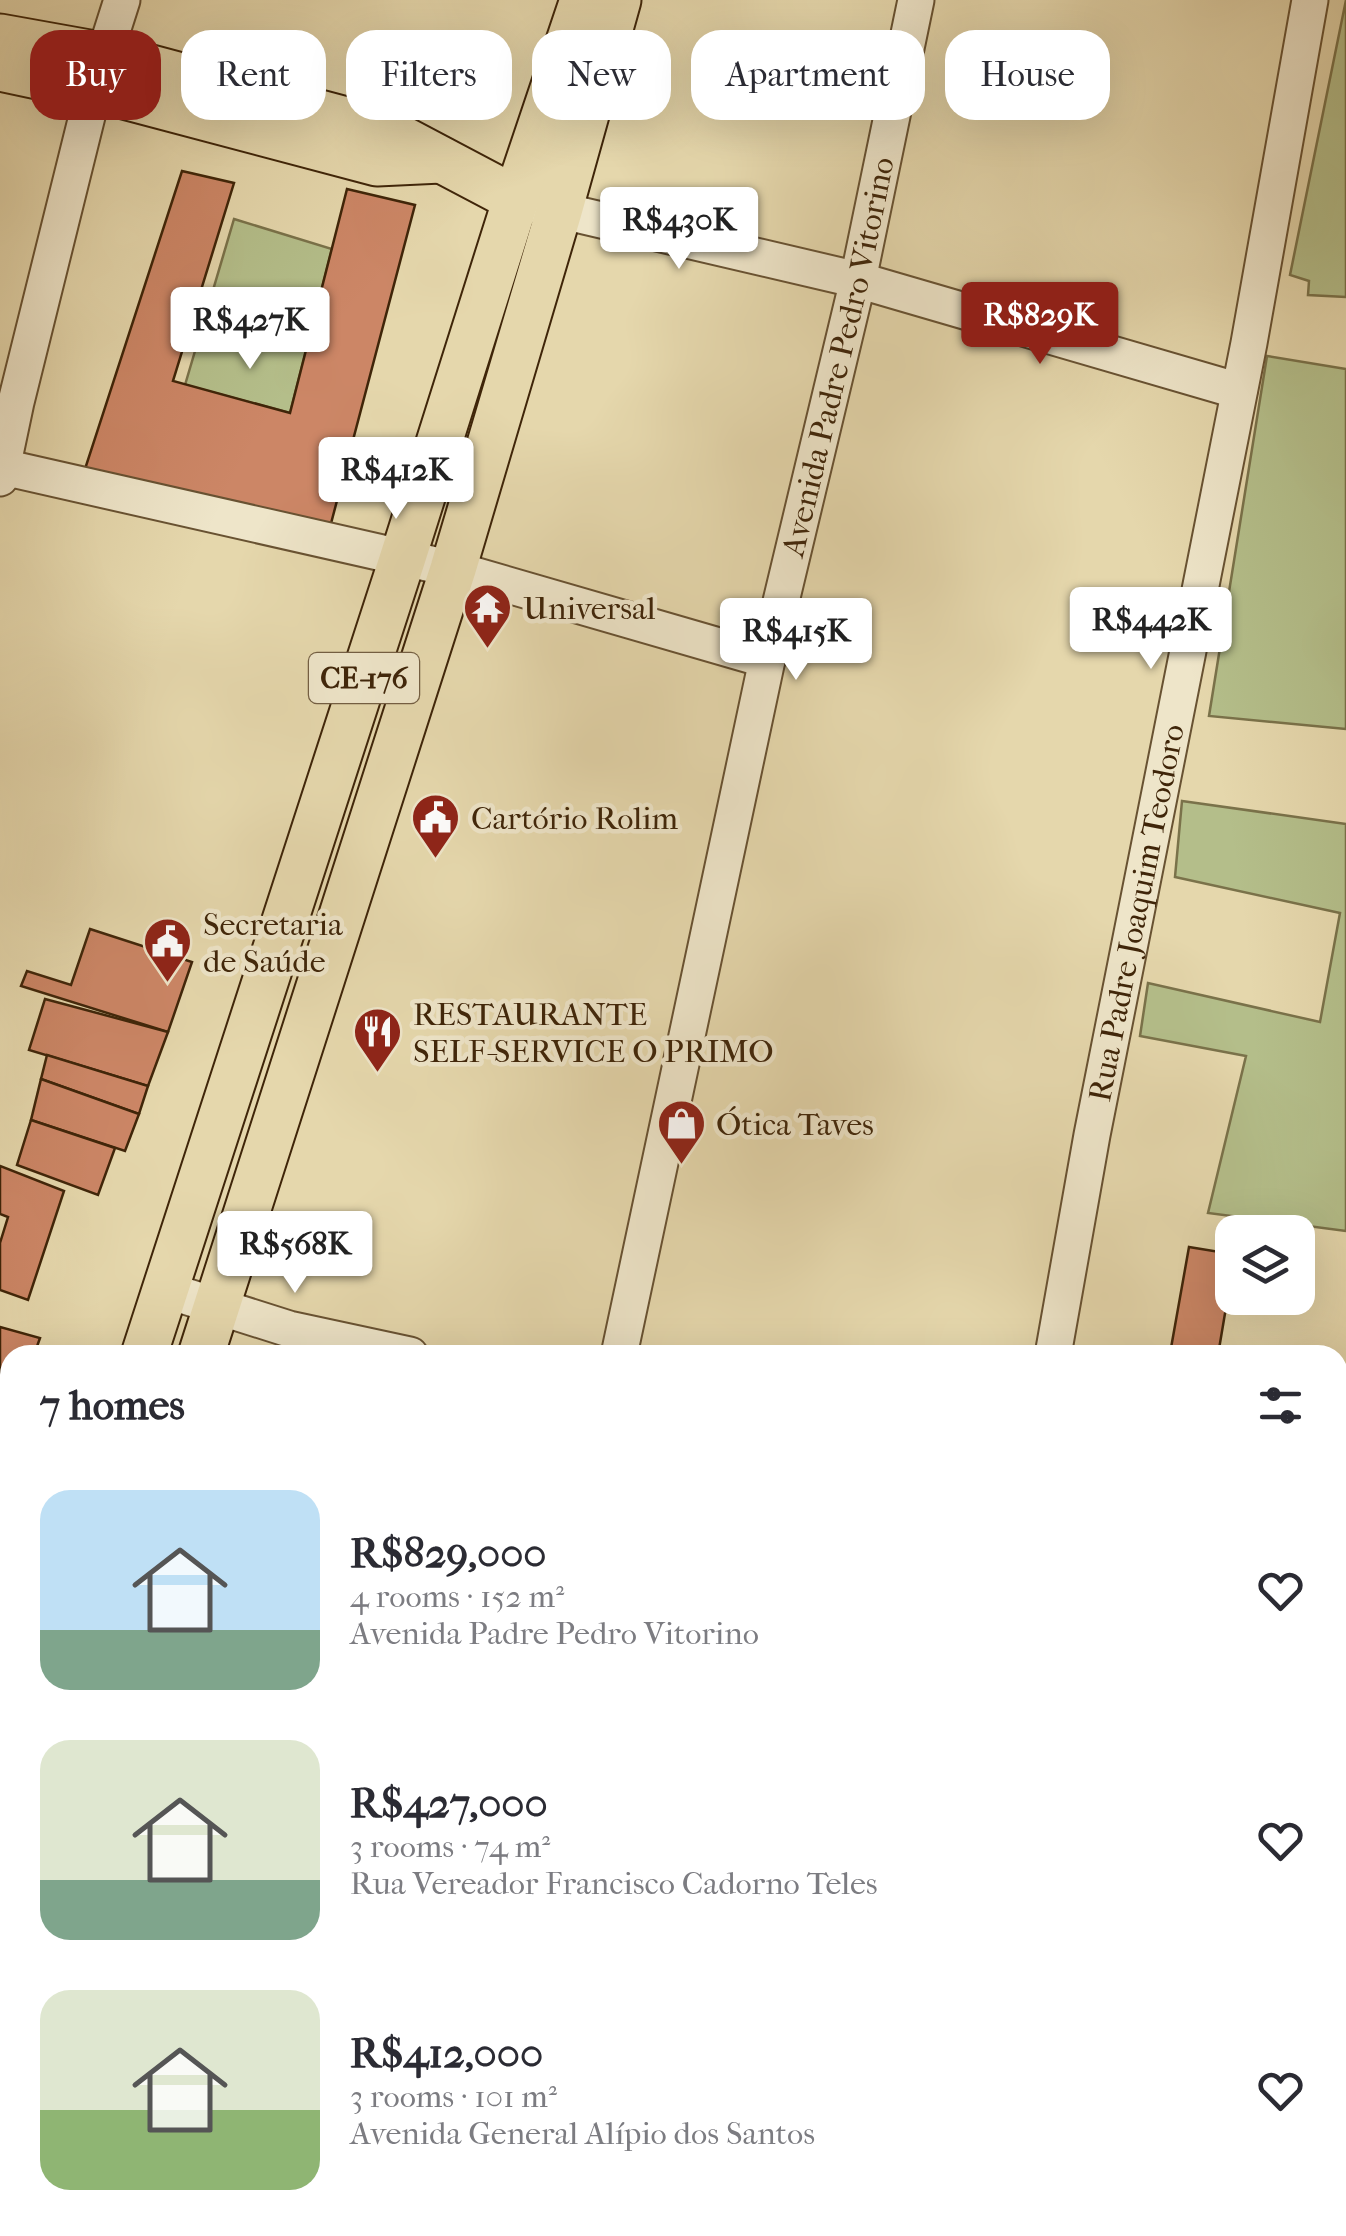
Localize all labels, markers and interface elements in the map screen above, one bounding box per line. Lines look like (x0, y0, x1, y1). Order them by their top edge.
chip: Buy (30, 30, 161, 120)
chip: Rent (181, 30, 326, 120)
chip: Filters (346, 30, 512, 120)
chip: New (532, 30, 671, 120)
chip: Apartment (691, 30, 925, 120)
chip: House (945, 30, 1110, 120)
street label: Avenida Padre Pedro Vitorino (773, 154, 902, 562)
pin: R$430K (598, 187, 760, 272)
text: R$430K (622, 201, 736, 238)
pin: R$829K (959, 282, 1121, 367)
pin: R$427K (169, 287, 331, 372)
text: R$829K (983, 296, 1097, 333)
text: R$427K (193, 301, 307, 338)
pin: R$412K (315, 437, 477, 522)
text: R$412K (341, 451, 451, 488)
temple icon: Universal (462, 582, 514, 650)
pin: R$442K (1070, 587, 1232, 672)
place label: Universal (523, 590, 656, 627)
pin: R$415K (715, 598, 877, 683)
text: R$442K (1092, 601, 1210, 638)
text: R$415K (742, 612, 850, 649)
road number: CE-176 (309, 653, 419, 703)
street label: Rua Padre Joaquim Teodoro (1081, 721, 1192, 1105)
public building icon: Cartório Rolim (410, 792, 462, 860)
place label: Cartório Rolim (471, 800, 679, 837)
place label: Secretaria de Saúde (203, 906, 344, 980)
public building icon: Secretaria de Saúde (142, 916, 194, 984)
place label: RESTAURANTE SELF-SERVICE O PRIMO (413, 996, 774, 1070)
restaurant icon: RESTAURANTE SELF-SERVICE O PRIMO (352, 1006, 404, 1074)
shop icon: Ótica Taves (655, 1098, 707, 1166)
place label: Ótica Taves (716, 1106, 874, 1143)
pin: R$568K (214, 1211, 376, 1296)
map controls (1215, 1215, 1315, 1315)
button: layers (1215, 1215, 1315, 1315)
text: R$568K (239, 1225, 351, 1262)
icon: filters (1253, 1378, 1308, 1433)
text: 7 homes (40, 1381, 185, 1430)
text: R$829,000 (350, 1529, 547, 1578)
icon: home (120, 1530, 240, 1650)
icon: heart (1253, 1563, 1308, 1618)
text: 4 rooms · 152 m² (350, 1578, 564, 1615)
text: Avenida Padre Pedro Vitorino (350, 1615, 759, 1652)
text: R$427,000 (350, 1779, 548, 1828)
icon: home (120, 1780, 240, 1900)
icon: heart (1253, 1813, 1308, 1868)
text: 3 rooms · 74 m² (350, 1828, 550, 1865)
text: Rua Vereador Francisco Cadorno Teles (350, 1865, 878, 1902)
text: R$412,000 (350, 2029, 543, 2078)
icon: home (120, 2030, 240, 2150)
icon: heart (1253, 2063, 1308, 2118)
text: 3 rooms · 101 m² (350, 2078, 557, 2115)
text: Avenida General Alípio dos Santos (350, 2115, 815, 2152)

